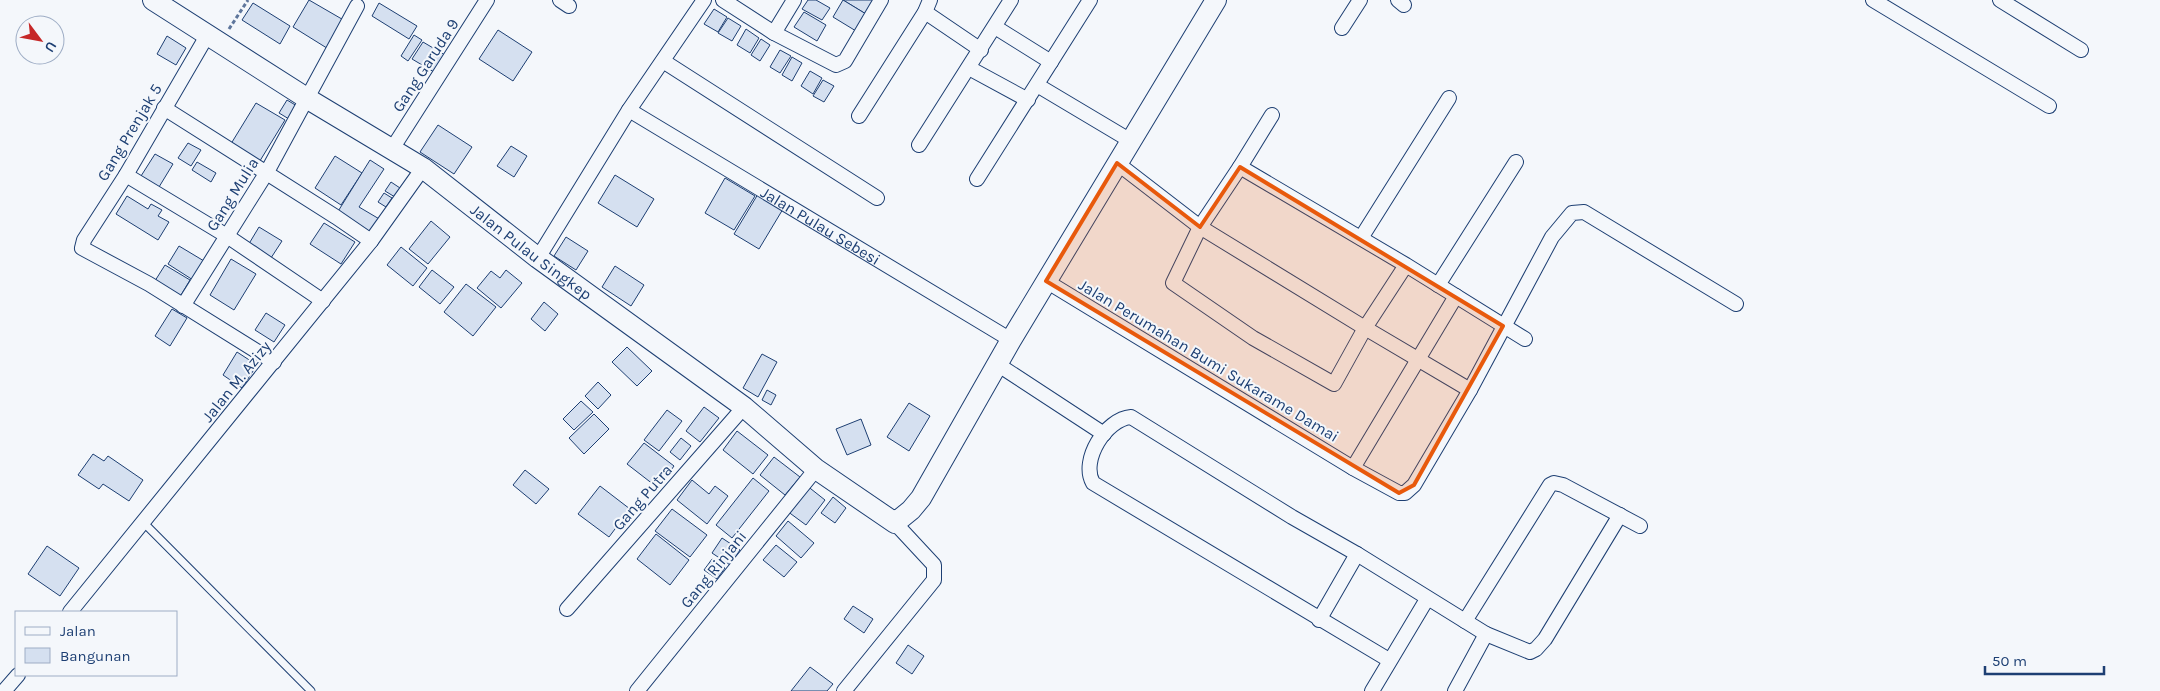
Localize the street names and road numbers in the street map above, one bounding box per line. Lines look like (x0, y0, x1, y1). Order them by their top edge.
street label: Gang Garuda 9 (388, 15, 463, 116)
street label: Gang Prenjak 5 (93, 80, 166, 184)
street label: Gang Mulia (202, 154, 262, 234)
street label: Jalan Pulau Sebesi (757, 183, 884, 269)
street label: Jalan Pulau Singkep (467, 200, 596, 304)
street label: Jalan Perumahan Bumi Sukarame Damai (1075, 275, 1342, 446)
street label: Jalan M. Azizy (198, 337, 275, 426)
street label: Gang Putra (609, 461, 676, 534)
street label: Gang Rinjani (676, 527, 750, 612)

